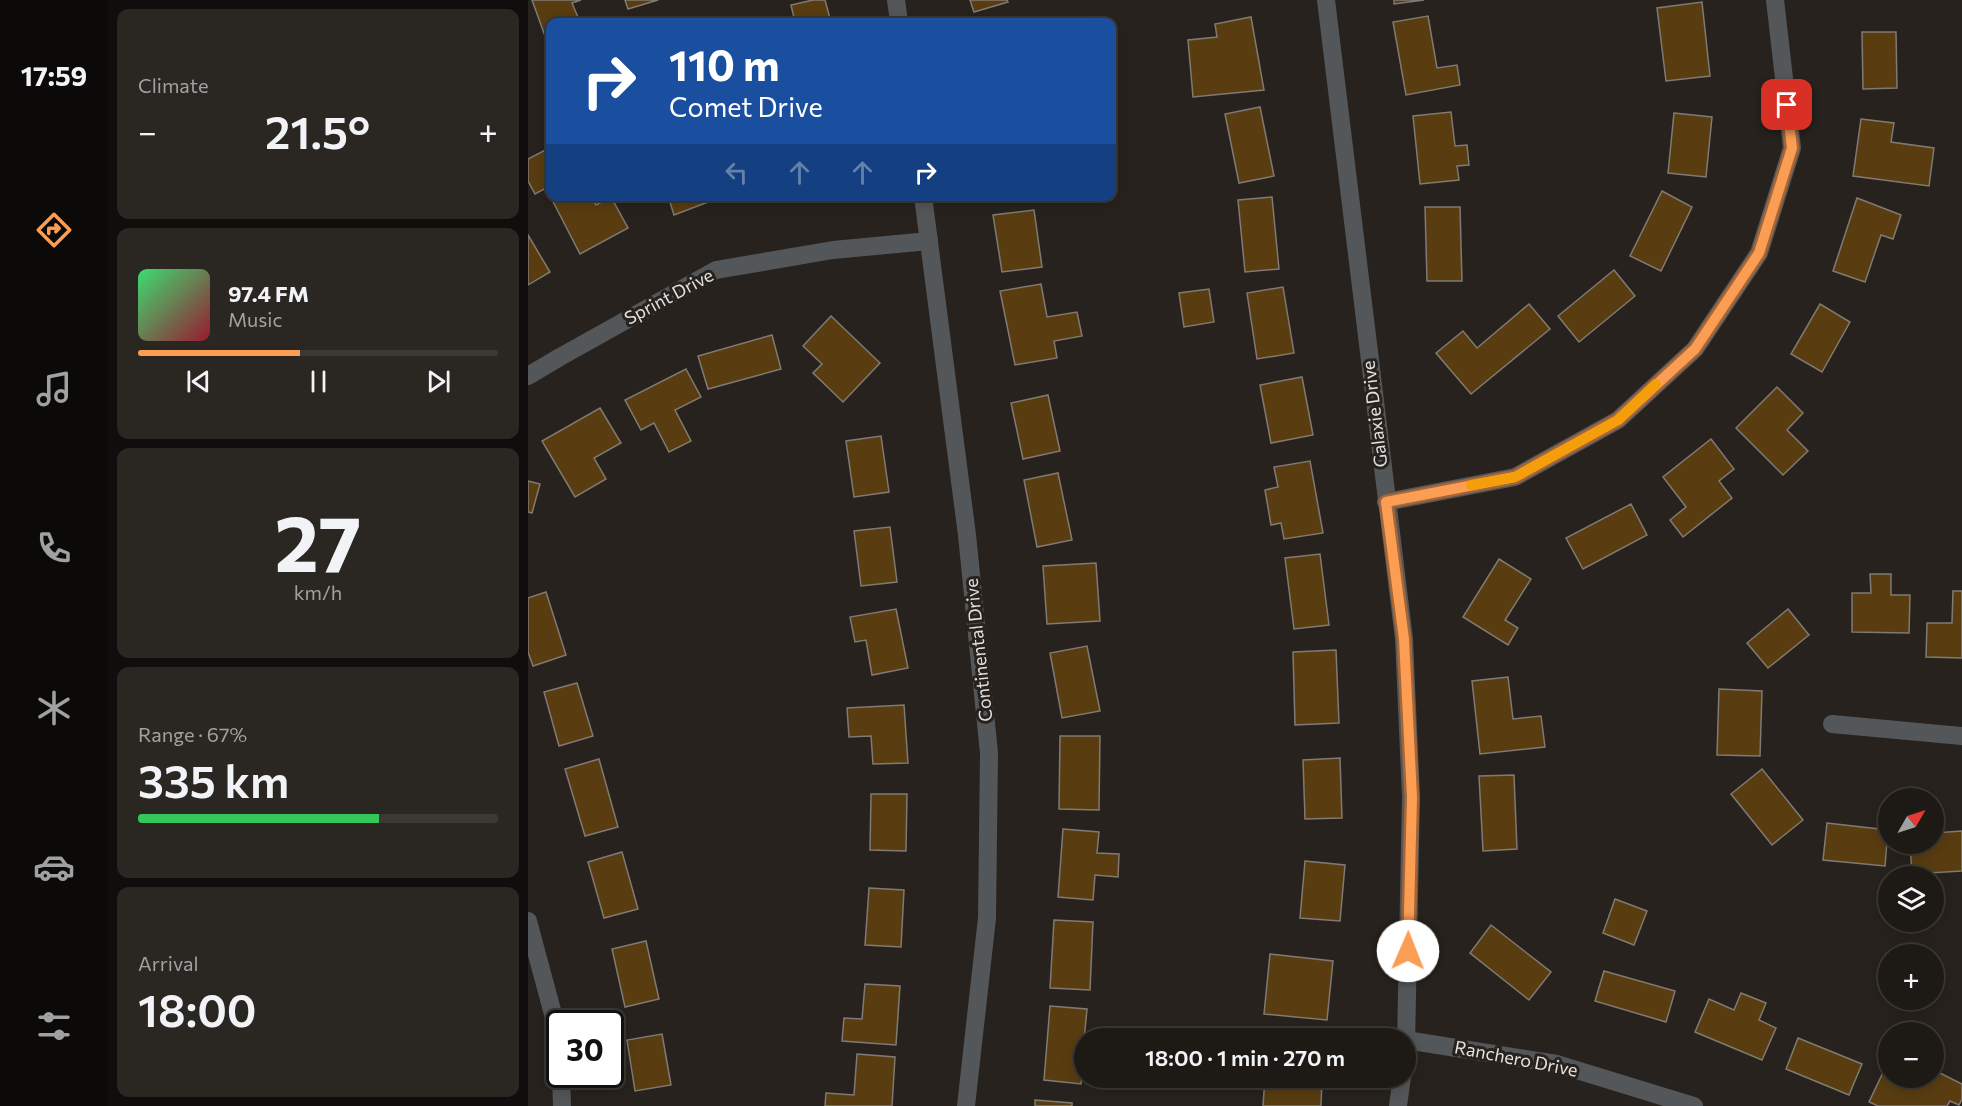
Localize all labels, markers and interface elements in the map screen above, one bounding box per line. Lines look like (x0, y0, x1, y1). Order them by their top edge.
text: 110 m (669, 38, 780, 90)
icon: right (570, 42, 648, 120)
text: 17:59 (21, 59, 87, 92)
text: Climate (138, 73, 208, 97)
pin (1761, 79, 1812, 130)
icon: arrive (1770, 88, 1803, 121)
text: Comet Drive (669, 90, 823, 123)
text: 21.5° (265, 103, 370, 158)
text: − (138, 110, 157, 151)
text: + (479, 110, 498, 151)
icon: left (720, 156, 753, 189)
icon: ahead (783, 156, 816, 189)
icon: ahead (846, 156, 879, 189)
icon: right (909, 156, 942, 189)
icon: directions (33, 209, 75, 251)
street label: Sprint Drive (620, 263, 717, 329)
text: 97.4 FM (228, 280, 309, 307)
text: Music (228, 307, 282, 331)
street label: Galaxie Drive (1357, 360, 1391, 469)
icon: previous (182, 365, 215, 398)
icon: pause (302, 365, 335, 398)
icon: next (422, 365, 455, 398)
icon: music (33, 368, 75, 410)
text: 27 (275, 493, 361, 588)
icon: phone (33, 527, 75, 569)
street label: Continental Drive (960, 577, 996, 723)
text: km/h (294, 580, 342, 604)
icon: climate (33, 687, 75, 729)
text: Range · 67% (138, 722, 247, 746)
text: 335 km (138, 752, 289, 807)
north arrow (1878, 788, 1944, 854)
map controls (1878, 788, 1944, 1088)
icon: car (33, 846, 75, 888)
button: layers (1878, 866, 1944, 932)
position arrow (1376, 919, 1440, 983)
button: + (1878, 944, 1944, 1010)
text: Arrival (138, 951, 199, 975)
text: 18:00 (138, 981, 257, 1036)
icon: filters (33, 1005, 75, 1047)
speed limit sign: 30 (546, 1010, 624, 1088)
button: − (1878, 1022, 1944, 1088)
street label: Ranchero Drive (1453, 1035, 1580, 1081)
text: 18:00 · 1 min · 270 m (1145, 1044, 1345, 1071)

